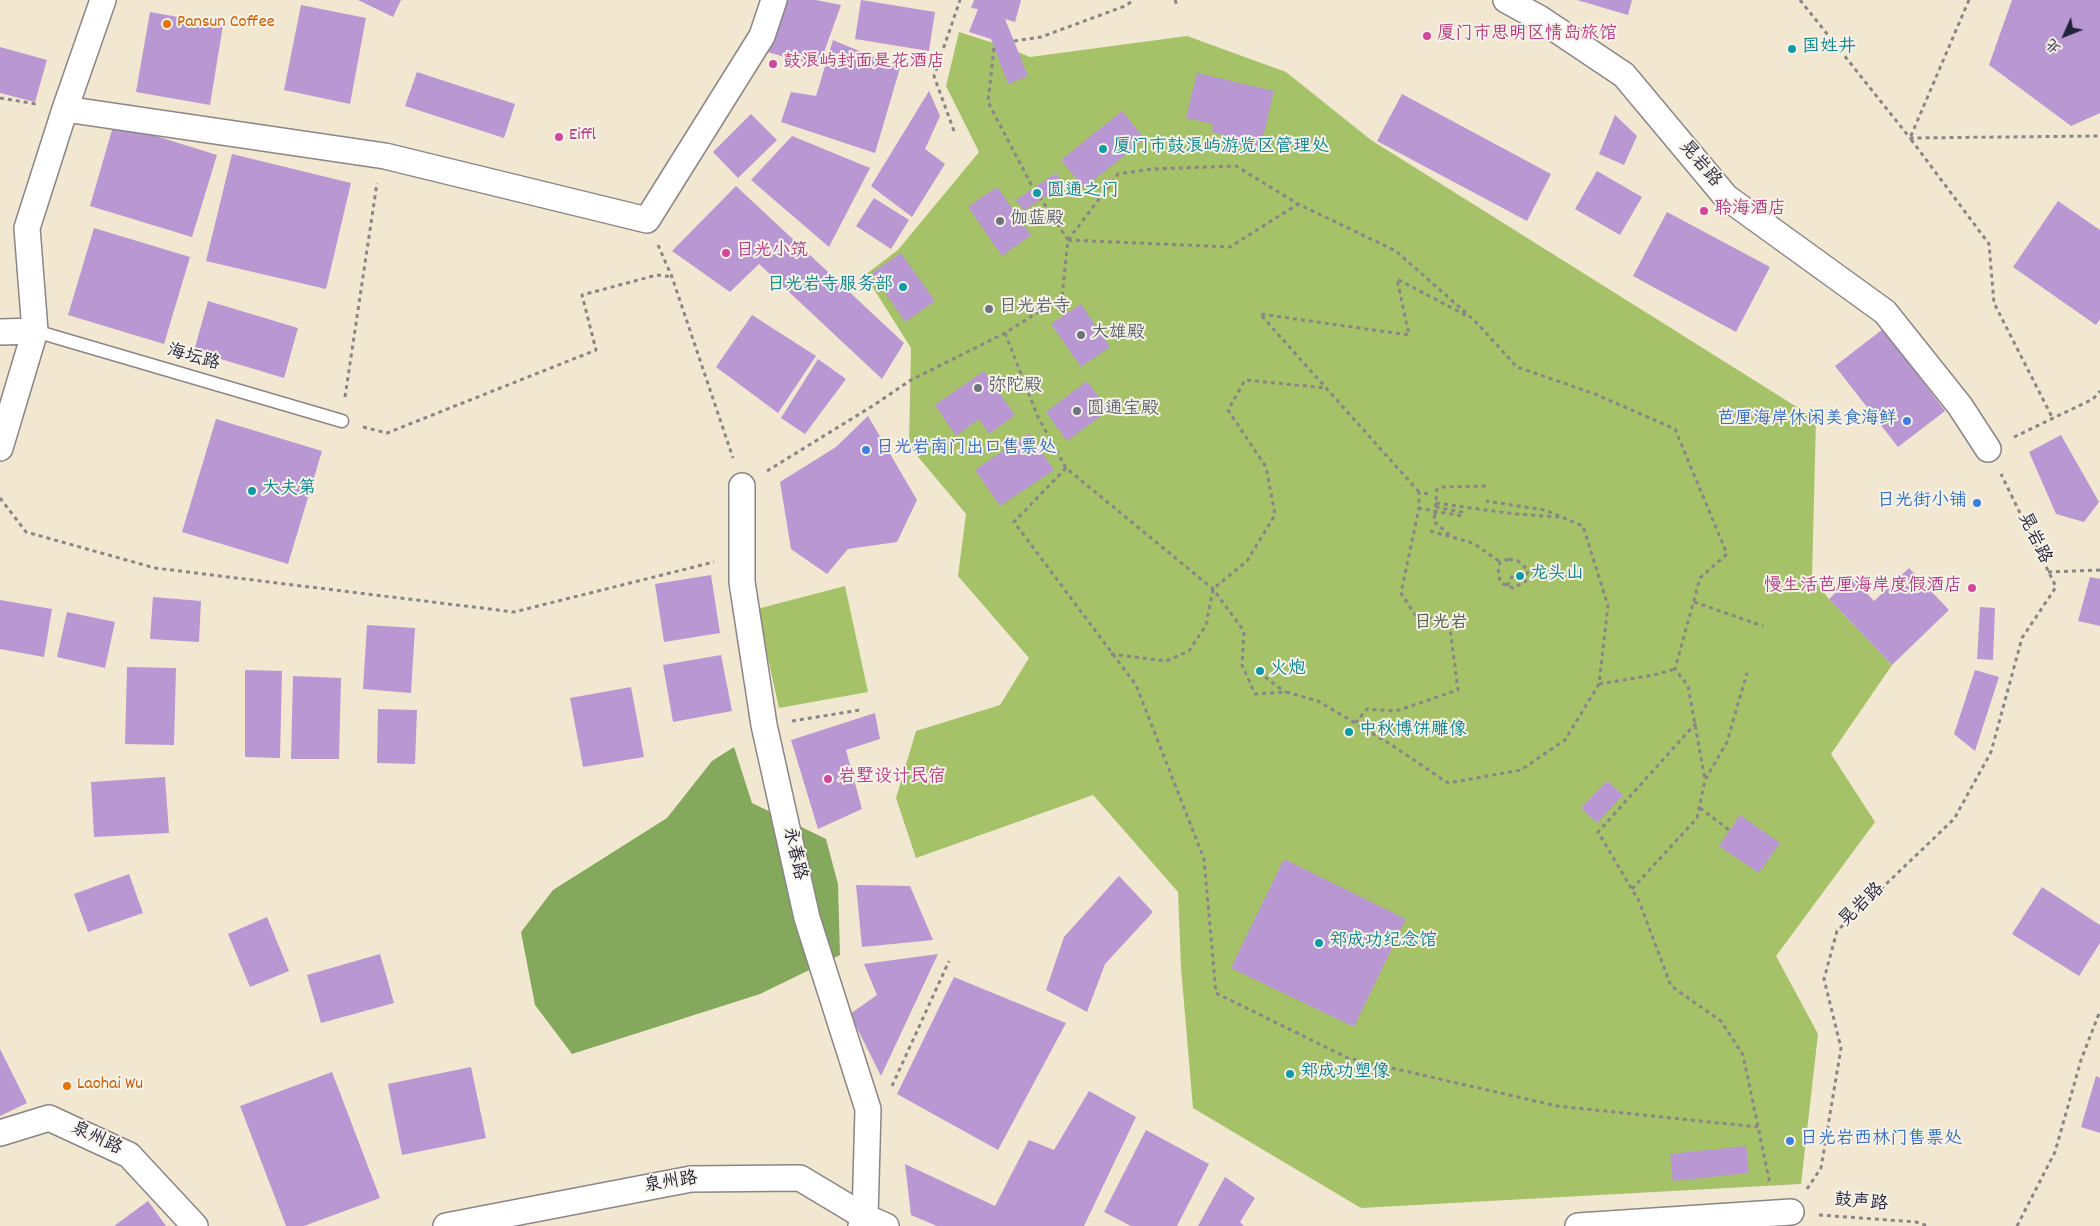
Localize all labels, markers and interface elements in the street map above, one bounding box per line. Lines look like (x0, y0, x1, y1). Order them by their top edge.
north arrow (2040, 10, 2090, 60)
place label: Pansun Coffee (177, 13, 275, 35)
marker: Pansun Coffee (161, 18, 173, 30)
place label: 厦门市思明区情岛旅馆 (1437, 25, 1617, 47)
marker: 厦门市思明区情岛旅馆 (1421, 30, 1433, 42)
text: 北 (2042, 33, 2066, 57)
place label: 国姓井 (1802, 38, 1856, 60)
marker: 国姓井 (1786, 43, 1798, 55)
place label: 鼓浪屿封面是花酒店 (783, 53, 945, 75)
marker: 鼓浪屿封面是花酒店 (767, 58, 779, 70)
place label: Eiffl (569, 126, 596, 148)
marker: Eiffl (553, 131, 565, 143)
street label: 晃岩路 (1673, 137, 1725, 193)
place label: 厦门市鼓浪屿游览区管理处 (1113, 138, 1329, 160)
marker: 厦门市鼓浪屿游览区管理处 (1097, 143, 1109, 155)
place label: 圆通之门 (1047, 182, 1119, 204)
marker: 圆通之门 (1031, 187, 1043, 199)
place label: 聆海酒店 (1714, 200, 1786, 222)
marker: 聆海酒店 (1698, 205, 1710, 217)
place label: 伽蓝殿 (1010, 210, 1064, 232)
marker: 伽蓝殿 (994, 215, 1006, 227)
place label: 日光小筑 (736, 242, 808, 264)
marker: 日光小筑 (720, 247, 732, 259)
place label: 日光岩寺服务部 (767, 276, 893, 298)
marker: 日光岩寺服务部 (897, 281, 909, 293)
place label: 日光岩寺 (999, 298, 1071, 320)
marker: 日光岩寺 (983, 303, 995, 315)
place label: 大雄殿 (1091, 324, 1145, 346)
marker: 大雄殿 (1075, 329, 1087, 341)
street label: 海坛路 (164, 341, 222, 377)
place label: 弥陀殿 (988, 377, 1042, 399)
marker: 弥陀殿 (972, 382, 984, 394)
place label: 圆通宝殿 (1087, 400, 1159, 422)
marker: 圆通宝殿 (1071, 405, 1083, 417)
place label: 芭厘海岸休闲美食海鲜 (1717, 410, 1897, 432)
marker: 芭厘海岸休闲美食海鲜 (1901, 415, 1913, 427)
place label: 日光岩南门出口售票处 (876, 439, 1056, 461)
marker: 日光岩南门出口售票处 (860, 444, 872, 456)
place label: 大夫第 (262, 480, 316, 502)
marker: 大夫第 (246, 485, 258, 497)
place label: 日光街小铺 (1877, 492, 1967, 514)
marker: 日光街小铺 (1971, 497, 1983, 509)
street label: 晃岩路 (2011, 510, 2055, 568)
place label: 龙头山 (1530, 565, 1584, 587)
marker: 龙头山 (1514, 570, 1526, 582)
place label: 慢生活芭厘海岸度假酒店 (1764, 577, 1962, 599)
marker: 慢生活芭厘海岸度假酒店 (1966, 582, 1978, 594)
park label: 日光岩 (1414, 614, 1468, 636)
place label: 火炮 (1270, 660, 1306, 682)
marker: 火炮 (1254, 665, 1266, 677)
place label: 中秋博饼雕像 (1359, 721, 1467, 743)
marker: 中秋博饼雕像 (1343, 726, 1355, 738)
place label: 岩墅设计民宿 (838, 768, 946, 790)
marker: 岩墅设计民宿 (822, 773, 834, 785)
street label: 永春路 (776, 825, 810, 883)
street label: 晃岩路 (1836, 879, 1890, 933)
place label: 郑成功纪念馆 (1329, 932, 1437, 954)
marker: 郑成功纪念馆 (1313, 937, 1325, 949)
place label: 郑成功塑像 (1300, 1063, 1390, 1085)
marker: 郑成功塑像 (1284, 1068, 1296, 1080)
place label: Laohai Wu (77, 1075, 143, 1097)
marker: Laohai Wu (61, 1080, 73, 1092)
street label: 泉州路 (67, 1119, 125, 1161)
place label: 日光岩西林门售票处 (1800, 1130, 1962, 1152)
marker: 日光岩西林门售票处 (1784, 1135, 1796, 1147)
street label: 泉州路 (643, 1169, 699, 1199)
street label: 鼓声路 (1833, 1191, 1889, 1217)

